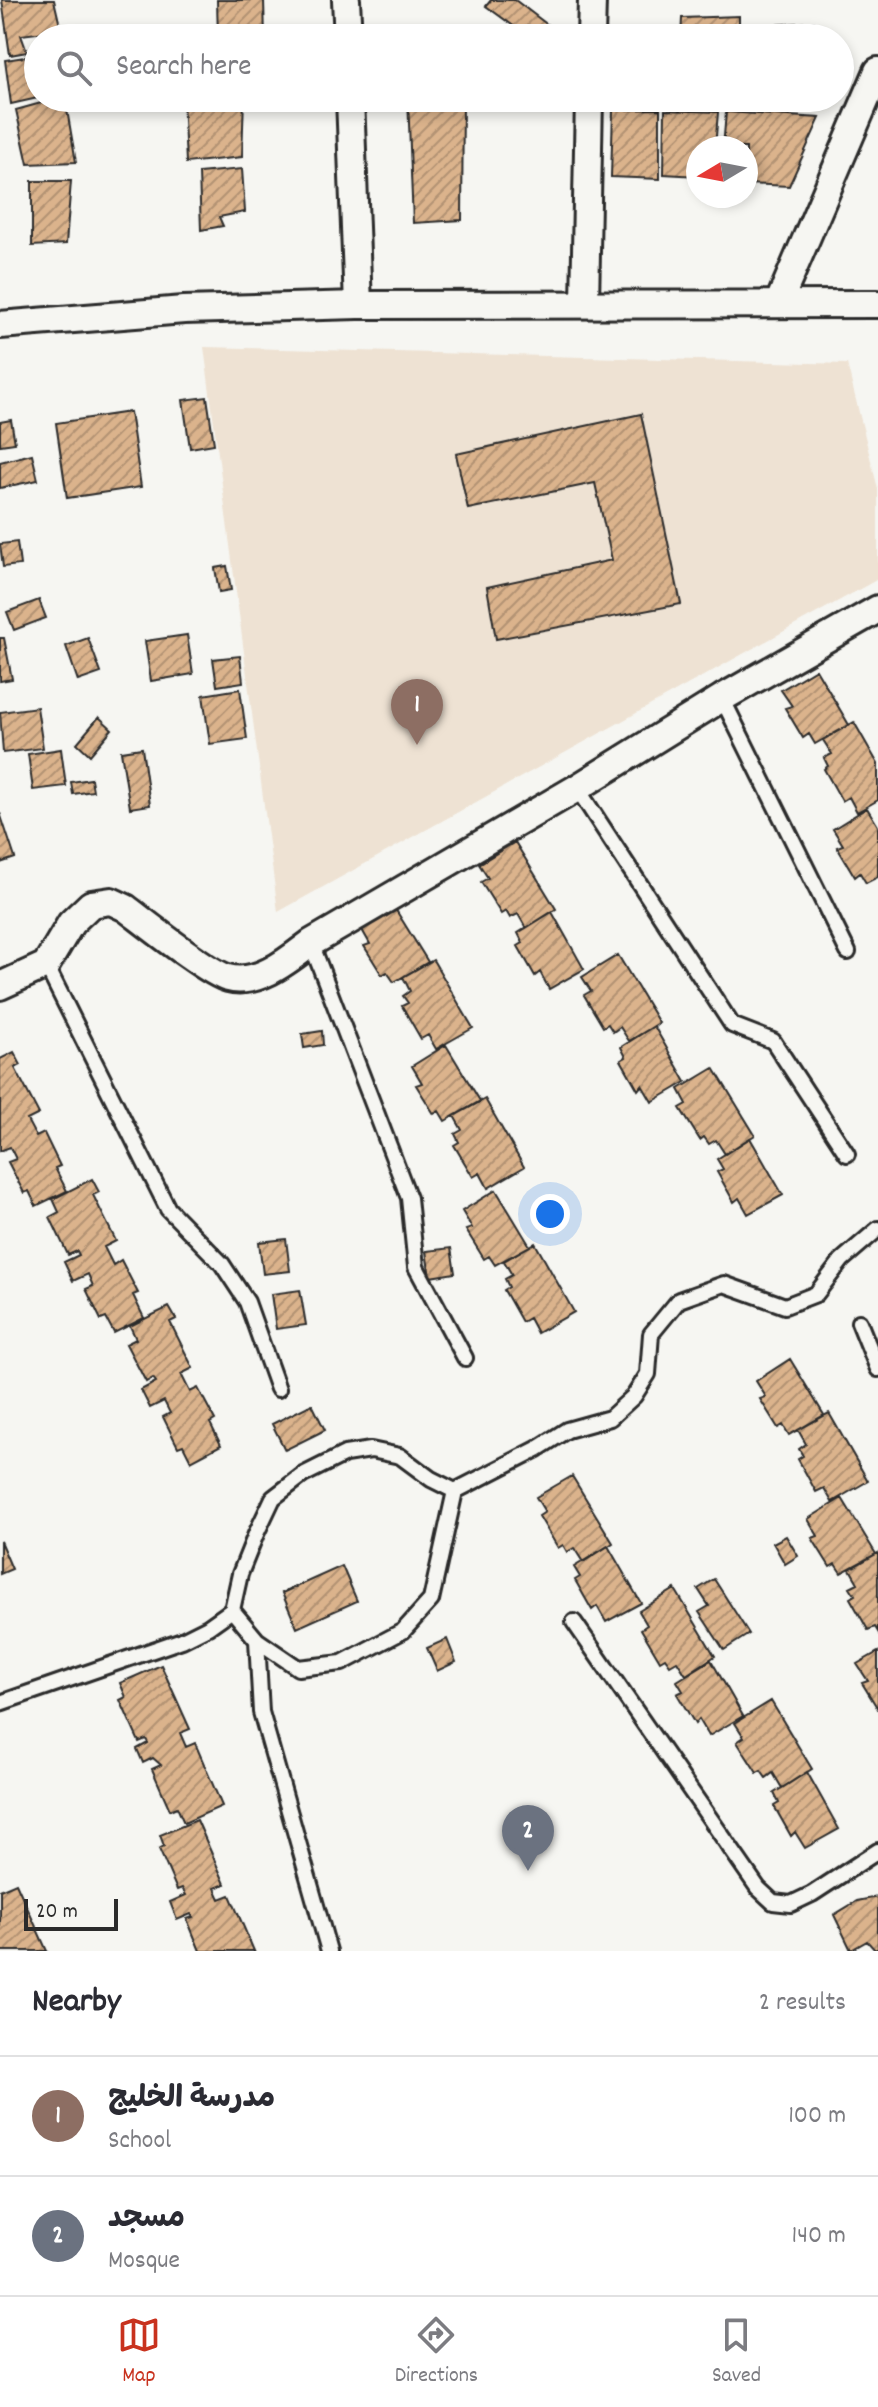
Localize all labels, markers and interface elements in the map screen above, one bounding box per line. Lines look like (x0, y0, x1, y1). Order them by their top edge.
search box (24, 24, 854, 112)
icon: search (52, 46, 96, 90)
text: Search here (116, 47, 252, 90)
north arrow (686, 136, 758, 208)
pin: 1 (391, 679, 443, 745)
your location (530, 1194, 570, 1234)
pin: 2 (502, 1805, 554, 1871)
scale bar (24, 1895, 118, 1931)
text: 20 m (36, 1897, 78, 1928)
text: Nearby (32, 1979, 121, 2028)
text: 2 results (759, 1985, 846, 2022)
text: مدرسة الخليج (108, 2079, 275, 2122)
text: 1 (55, 2098, 61, 2135)
text: 100 m (788, 2098, 846, 2135)
text: School (108, 2123, 171, 2160)
text: مسجد (108, 2199, 185, 2242)
text: 2 (52, 2218, 64, 2255)
text: 140 m (792, 2218, 846, 2255)
text: Mosque (108, 2243, 180, 2280)
tab: Map (117, 2313, 161, 2392)
tab: Directions (395, 2313, 478, 2392)
tab: Saved (712, 2313, 761, 2392)

